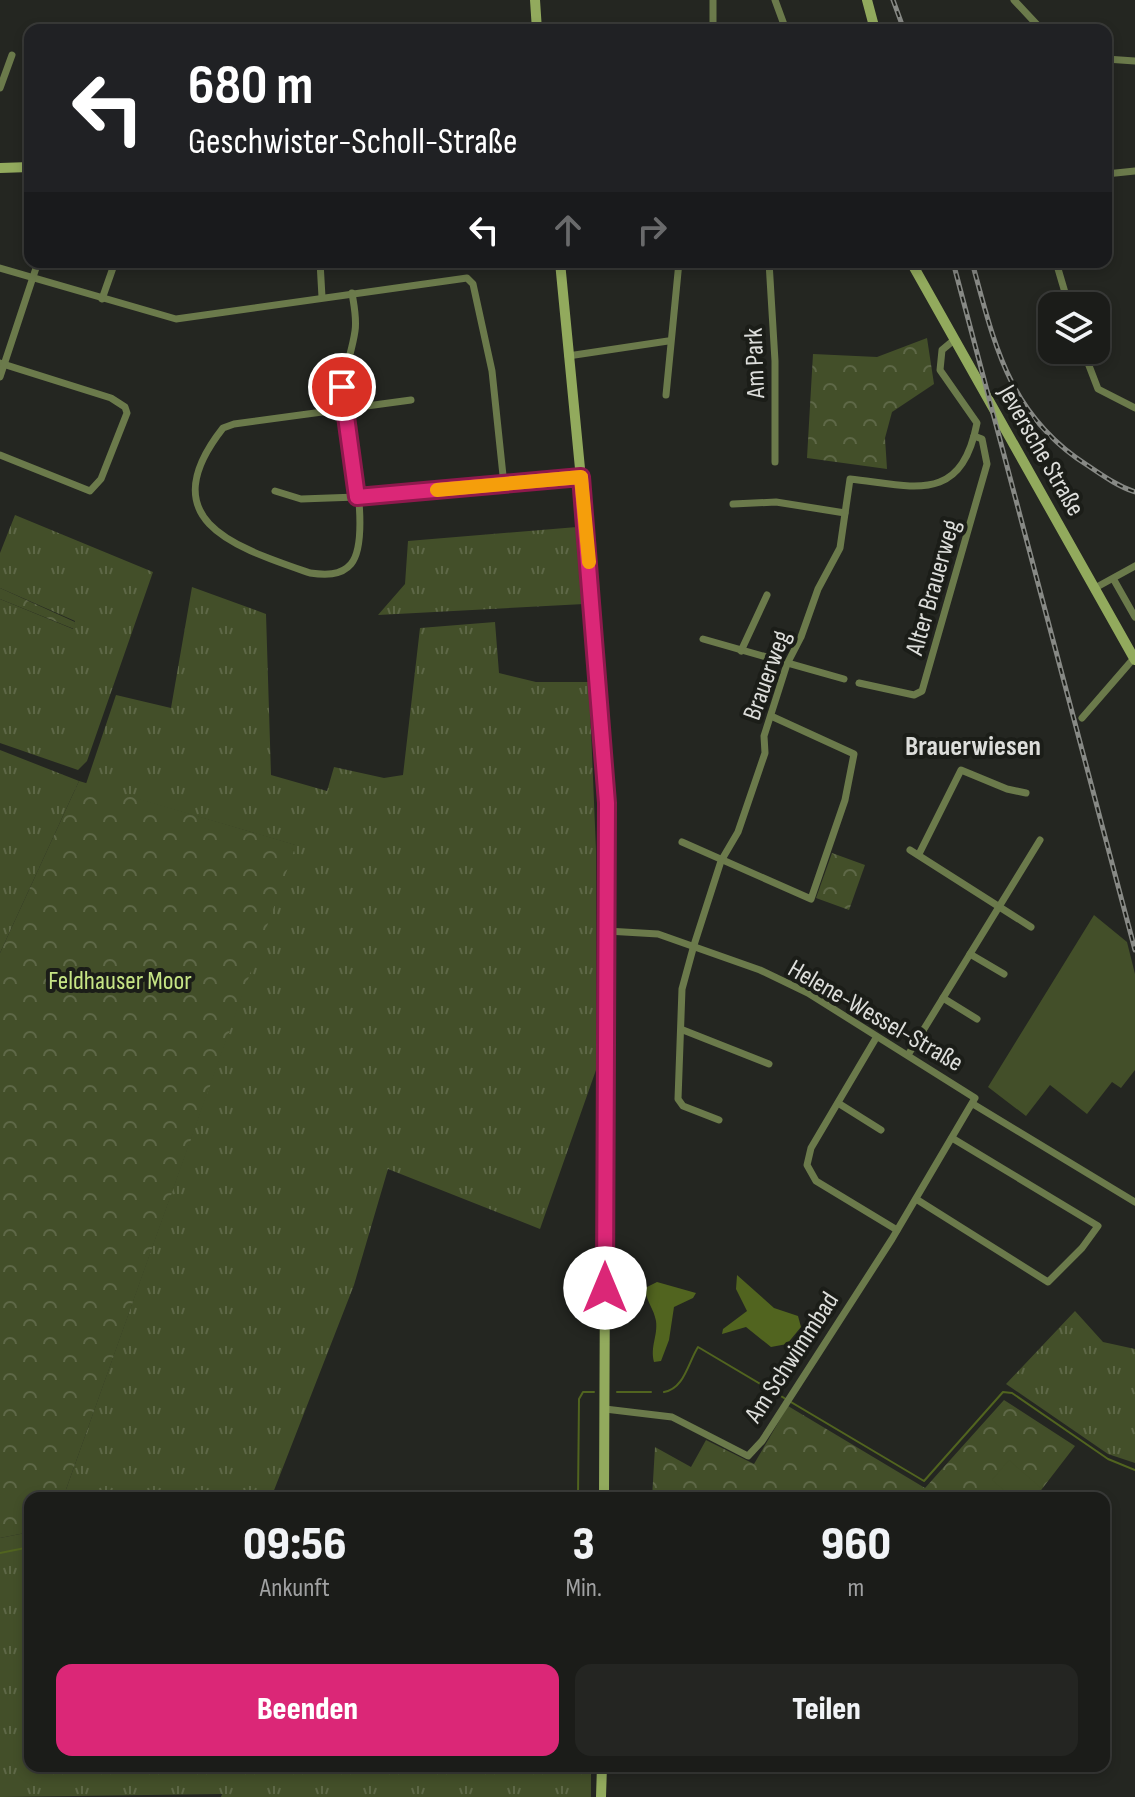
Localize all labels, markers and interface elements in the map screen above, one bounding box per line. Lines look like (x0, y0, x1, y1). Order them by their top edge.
text: 680 m (188, 53, 313, 120)
icon: left (56, 56, 160, 160)
text: Geschwister-Scholl-Straße (188, 121, 517, 164)
icon: left (462, 208, 506, 252)
icon: ahead (546, 208, 590, 252)
icon: right (630, 208, 674, 252)
map controls (1038, 292, 1110, 364)
button: layers (1038, 292, 1110, 364)
street label: Am Park (739, 327, 772, 400)
pin (308, 353, 376, 421)
icon: arrive (320, 365, 364, 409)
street label: Jeversche Straße (990, 379, 1091, 522)
street label: Alter Brauerweg (899, 516, 968, 660)
street label: Brauerweg (737, 626, 798, 725)
district label: Brauerwiesen (905, 730, 1041, 763)
street label: Helene-Wessel-Straße (782, 954, 968, 1079)
park label: Feldhauser Moor (48, 966, 192, 997)
position arrow (563, 1246, 647, 1330)
street label: Am Schwimmbad (738, 1287, 846, 1430)
text: 09:56 (243, 1516, 347, 1573)
text: 3 (573, 1516, 595, 1573)
text: 960 (821, 1516, 891, 1573)
text: Ankunft (260, 1573, 330, 1604)
text: Min. (565, 1573, 602, 1604)
text: m (848, 1573, 864, 1604)
button: Beenden (56, 1664, 559, 1756)
button: Teilen (575, 1664, 1078, 1756)

